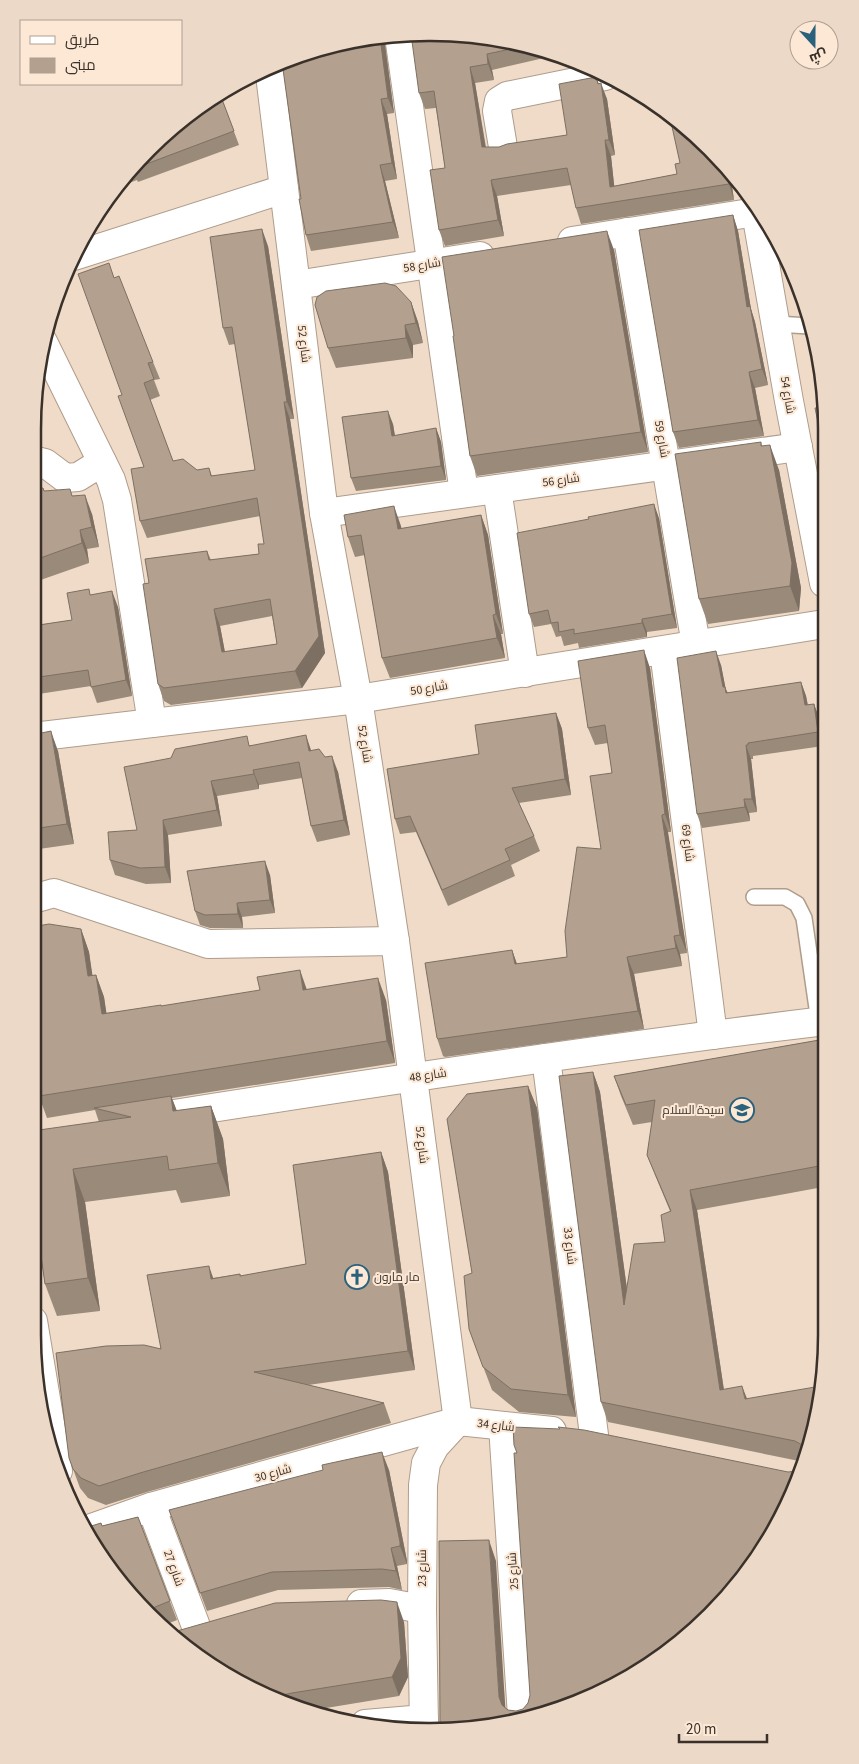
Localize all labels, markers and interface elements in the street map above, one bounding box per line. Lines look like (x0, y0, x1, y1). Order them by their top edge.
legend (20, 20, 182, 85)
north arrow (789, 20, 839, 70)
text: طريق (65, 30, 99, 51)
text: ش (806, 44, 830, 69)
text: مبنى (65, 55, 96, 76)
street label: شارع 58 (402, 254, 442, 277)
street label: شارع 52 (293, 324, 314, 364)
street label: شارع 54 (776, 375, 799, 415)
street label: شارع 59 (650, 419, 673, 459)
street label: شارع 56 (541, 469, 581, 492)
street label: شارع 50 (409, 677, 449, 700)
street label: شارع 52 (353, 724, 376, 764)
street label: شارع 69 (677, 823, 698, 863)
street label: شارع 48 (408, 1064, 448, 1087)
school or university icon: سيدة السلام (729, 1097, 755, 1123)
place label: سيدة السلام (662, 1102, 724, 1119)
street label: شارع 52 (411, 1125, 432, 1165)
street label: شارع 33 (559, 1226, 580, 1266)
church icon: مار مارون (344, 1264, 370, 1290)
place label: مار مارون (374, 1269, 420, 1286)
street label: شارع 34 (476, 1415, 516, 1436)
street label: شارع 30 (253, 1460, 294, 1487)
street label: شارع 27 (159, 1548, 188, 1589)
street label: شارع 23 (414, 1549, 431, 1587)
street label: شارع 25 (504, 1552, 523, 1590)
scale bar (679, 1712, 766, 1744)
text: 20 m (686, 1719, 716, 1740)

